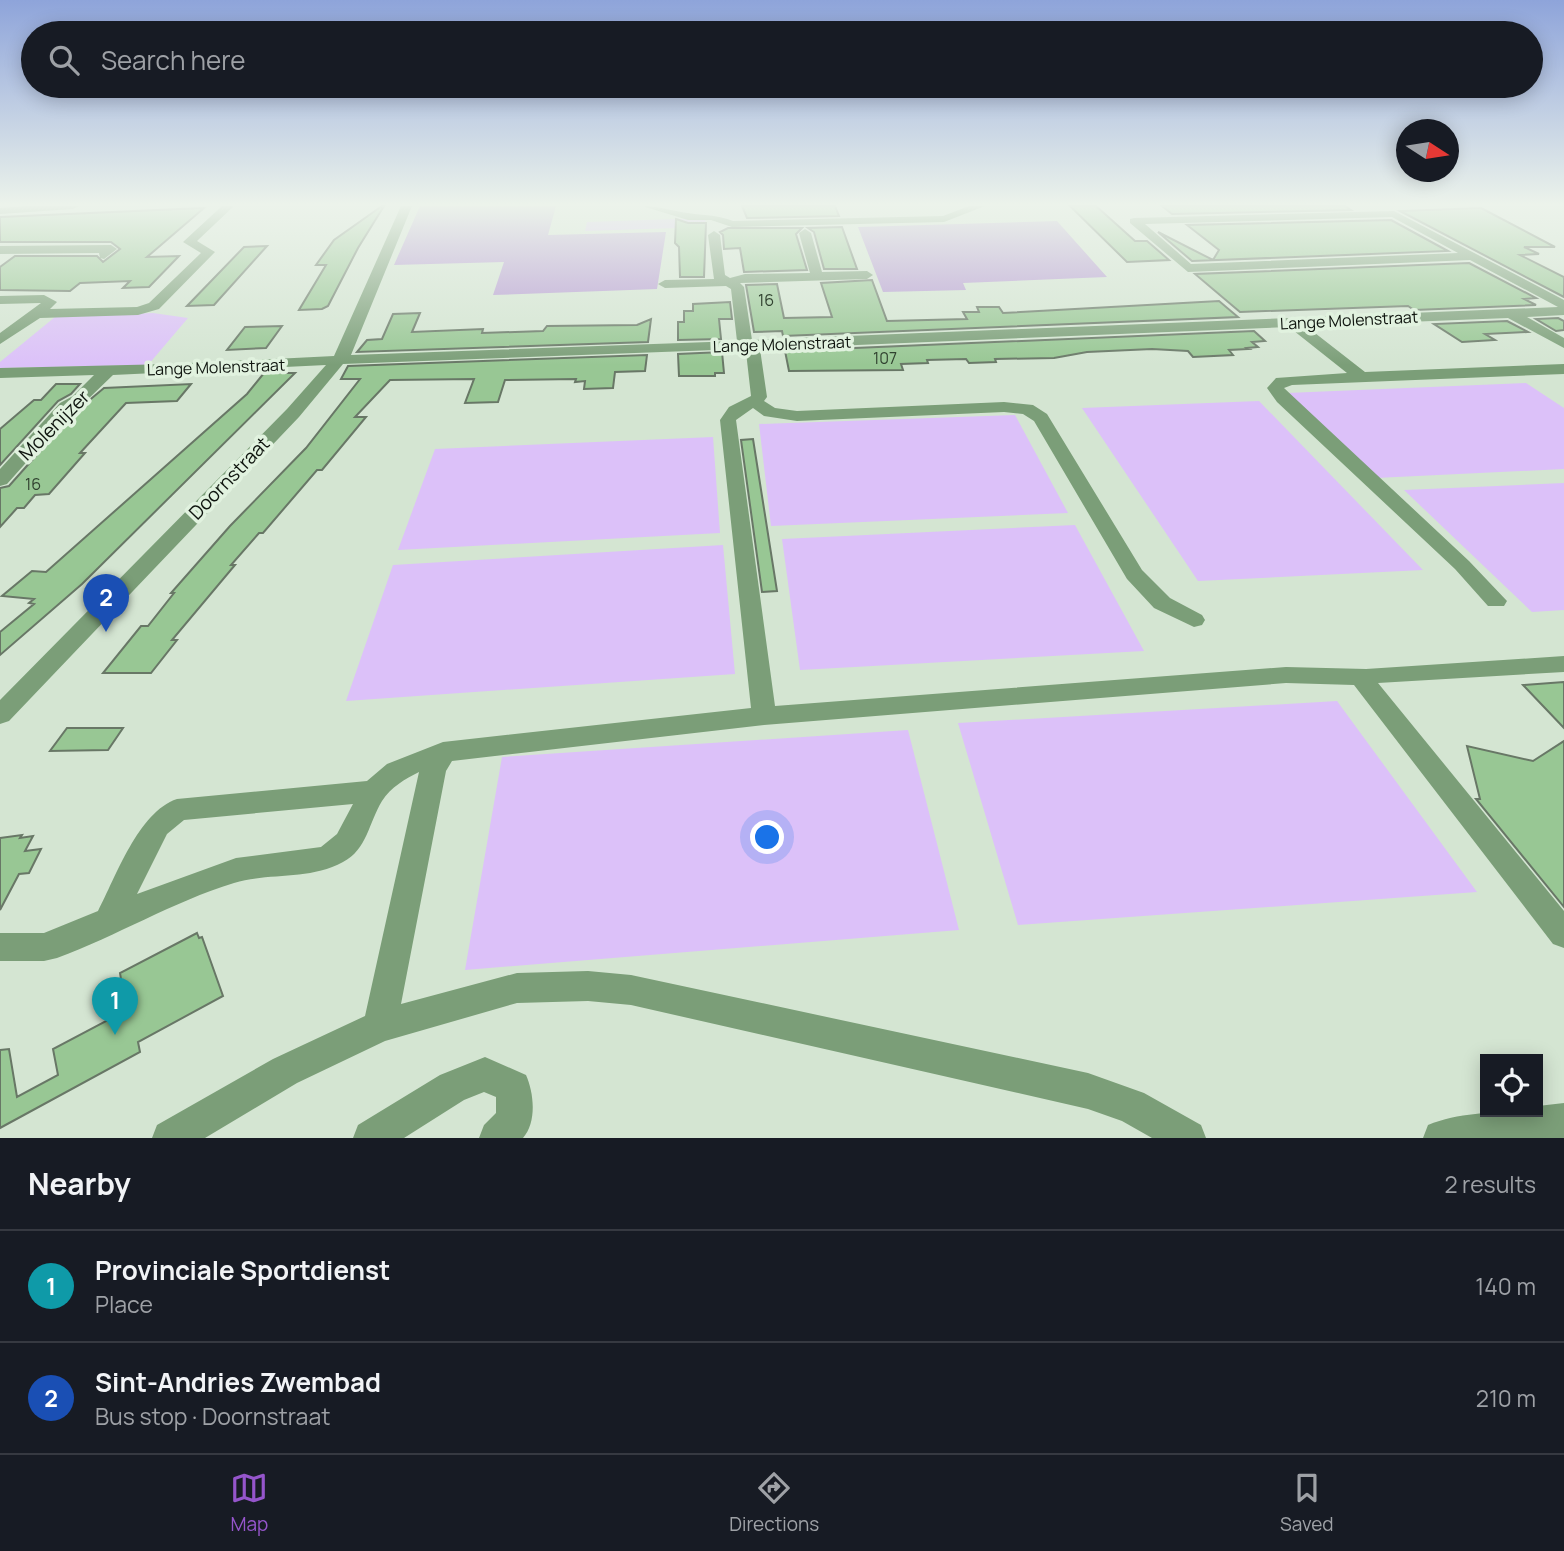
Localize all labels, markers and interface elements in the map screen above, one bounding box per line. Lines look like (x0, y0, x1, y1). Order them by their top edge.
search box (21, 21, 1543, 98)
icon: search (45, 41, 83, 79)
text: Search here (101, 42, 246, 78)
north arrow (1396, 119, 1459, 182)
house number: 16 (758, 289, 774, 311)
street label: Lange Molenstraat (1279, 305, 1419, 335)
street label: Lange Molenstraat (713, 331, 851, 357)
house number: 107 (873, 347, 897, 369)
street label: Lange Molenstraat (147, 354, 285, 380)
street label: Molenijzer (13, 384, 95, 466)
street label: Doornstraat (183, 431, 275, 525)
house number: 16 (25, 473, 41, 495)
pin: 2 (83, 574, 129, 632)
your location (750, 820, 784, 854)
pin: 1 (92, 977, 138, 1035)
map controls (1480, 1054, 1543, 1117)
button: locate (1480, 1054, 1543, 1117)
text: Nearby (28, 1163, 131, 1204)
text: 2 results (1444, 1168, 1536, 1200)
text: Provinciale Sportdienst (95, 1252, 390, 1288)
text: 1 (46, 1270, 56, 1302)
text: 140 m (1475, 1270, 1536, 1302)
text: Place (95, 1288, 153, 1320)
text: Sint-Andries Zwembad (95, 1364, 381, 1400)
text: 2 (44, 1382, 58, 1414)
text: 210 m (1476, 1382, 1536, 1414)
text: Bus stop · Doornstraat (95, 1400, 330, 1432)
tab: Map (230, 1469, 268, 1537)
tab: Directions (729, 1469, 819, 1537)
tab: Saved (1280, 1469, 1334, 1537)

